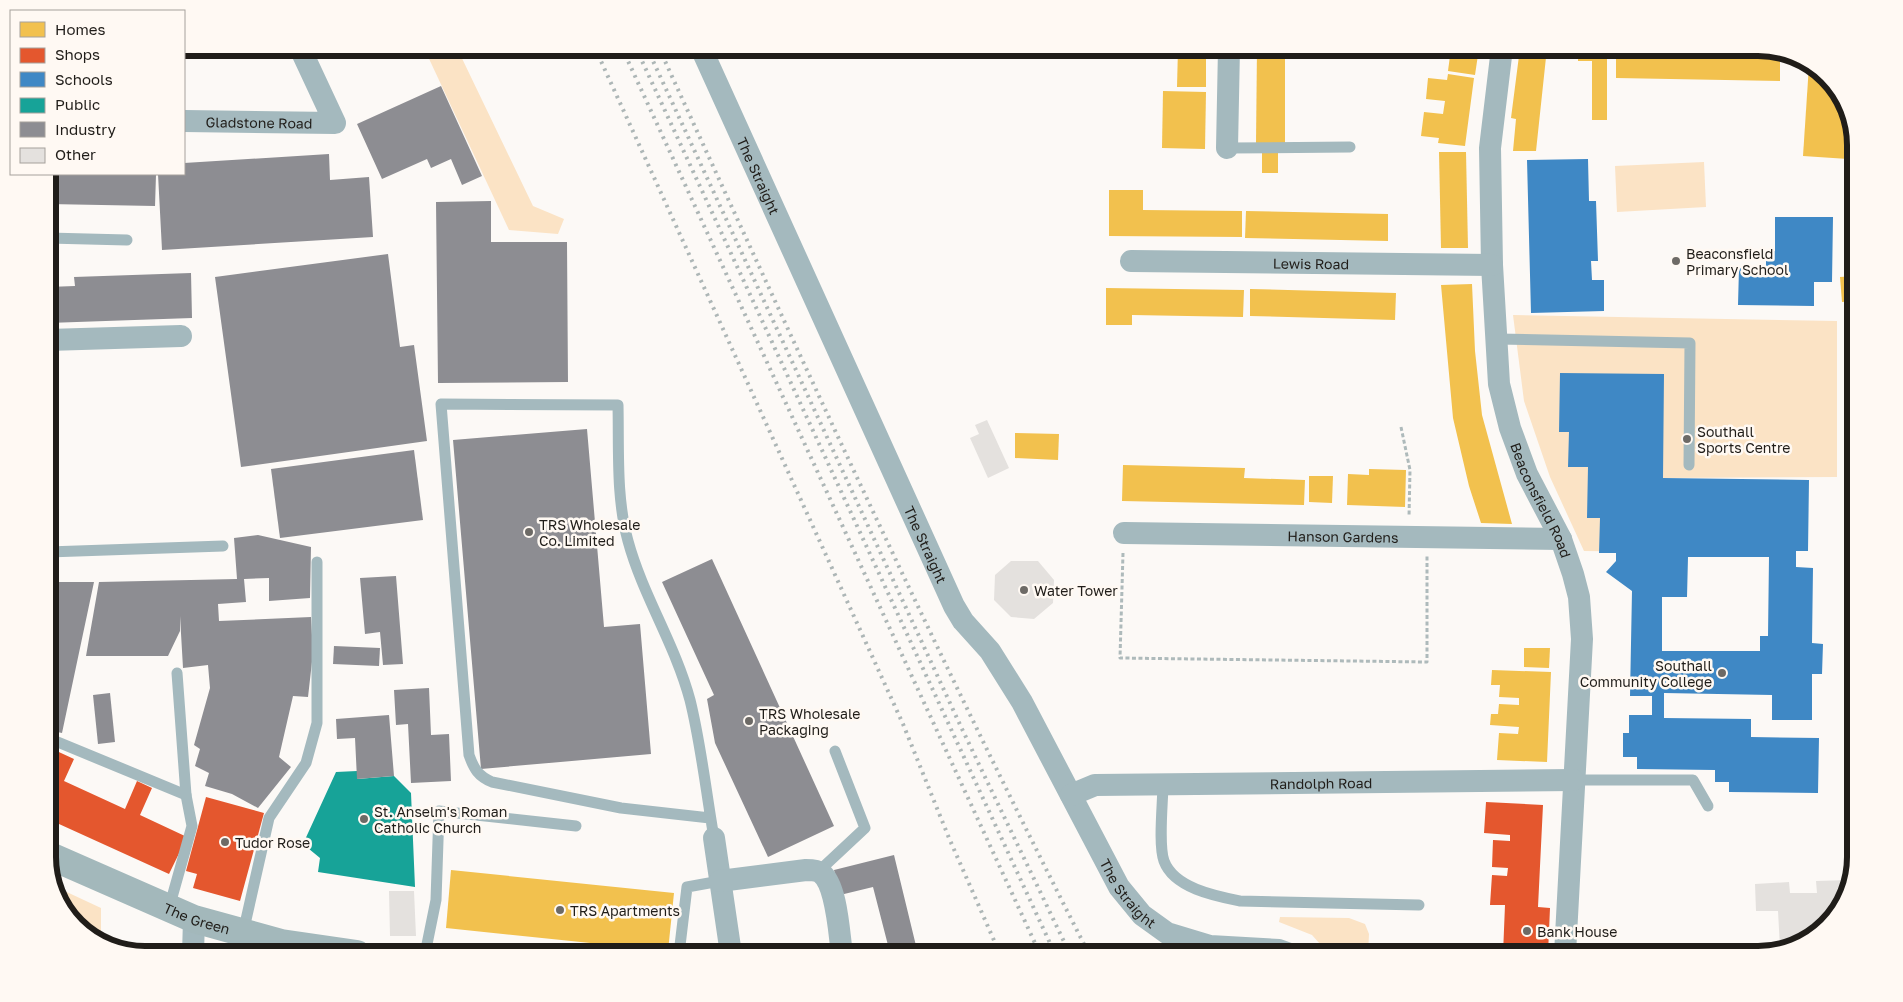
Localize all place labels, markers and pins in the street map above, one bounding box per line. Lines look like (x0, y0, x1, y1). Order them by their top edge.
place label: Beaconsfield Primary School (1686, 245, 1788, 278)
marker: Beaconsfield Primary School (1670, 255, 1682, 267)
place label: Southall Sports Centre (1697, 423, 1790, 456)
marker: Southall Sports Centre (1681, 433, 1693, 445)
place label: TRS Wholesale Co. Limited (539, 516, 640, 549)
marker: TRS Wholesale Co. Limited (523, 526, 535, 538)
place label: Water Tower (1034, 582, 1118, 599)
marker: Water Tower (1018, 584, 1030, 596)
place label: Southall Community College (1580, 657, 1712, 690)
marker: Southall Community College (1716, 667, 1728, 679)
place label: TRS Wholesale Packaging (759, 705, 860, 738)
marker: TRS Wholesale Packaging (743, 715, 755, 727)
place label: St. Anselm's Roman Catholic Church (374, 803, 507, 836)
marker: St. Anselm's Roman Catholic Church (358, 813, 370, 825)
place label: Tudor Rose (235, 834, 310, 851)
marker: Tudor Rose (219, 836, 231, 848)
place label: TRS Apartments (570, 902, 680, 919)
marker: TRS Apartments (554, 904, 566, 916)
place label: Bank House (1537, 923, 1617, 940)
marker: Bank House (1521, 925, 1533, 937)

